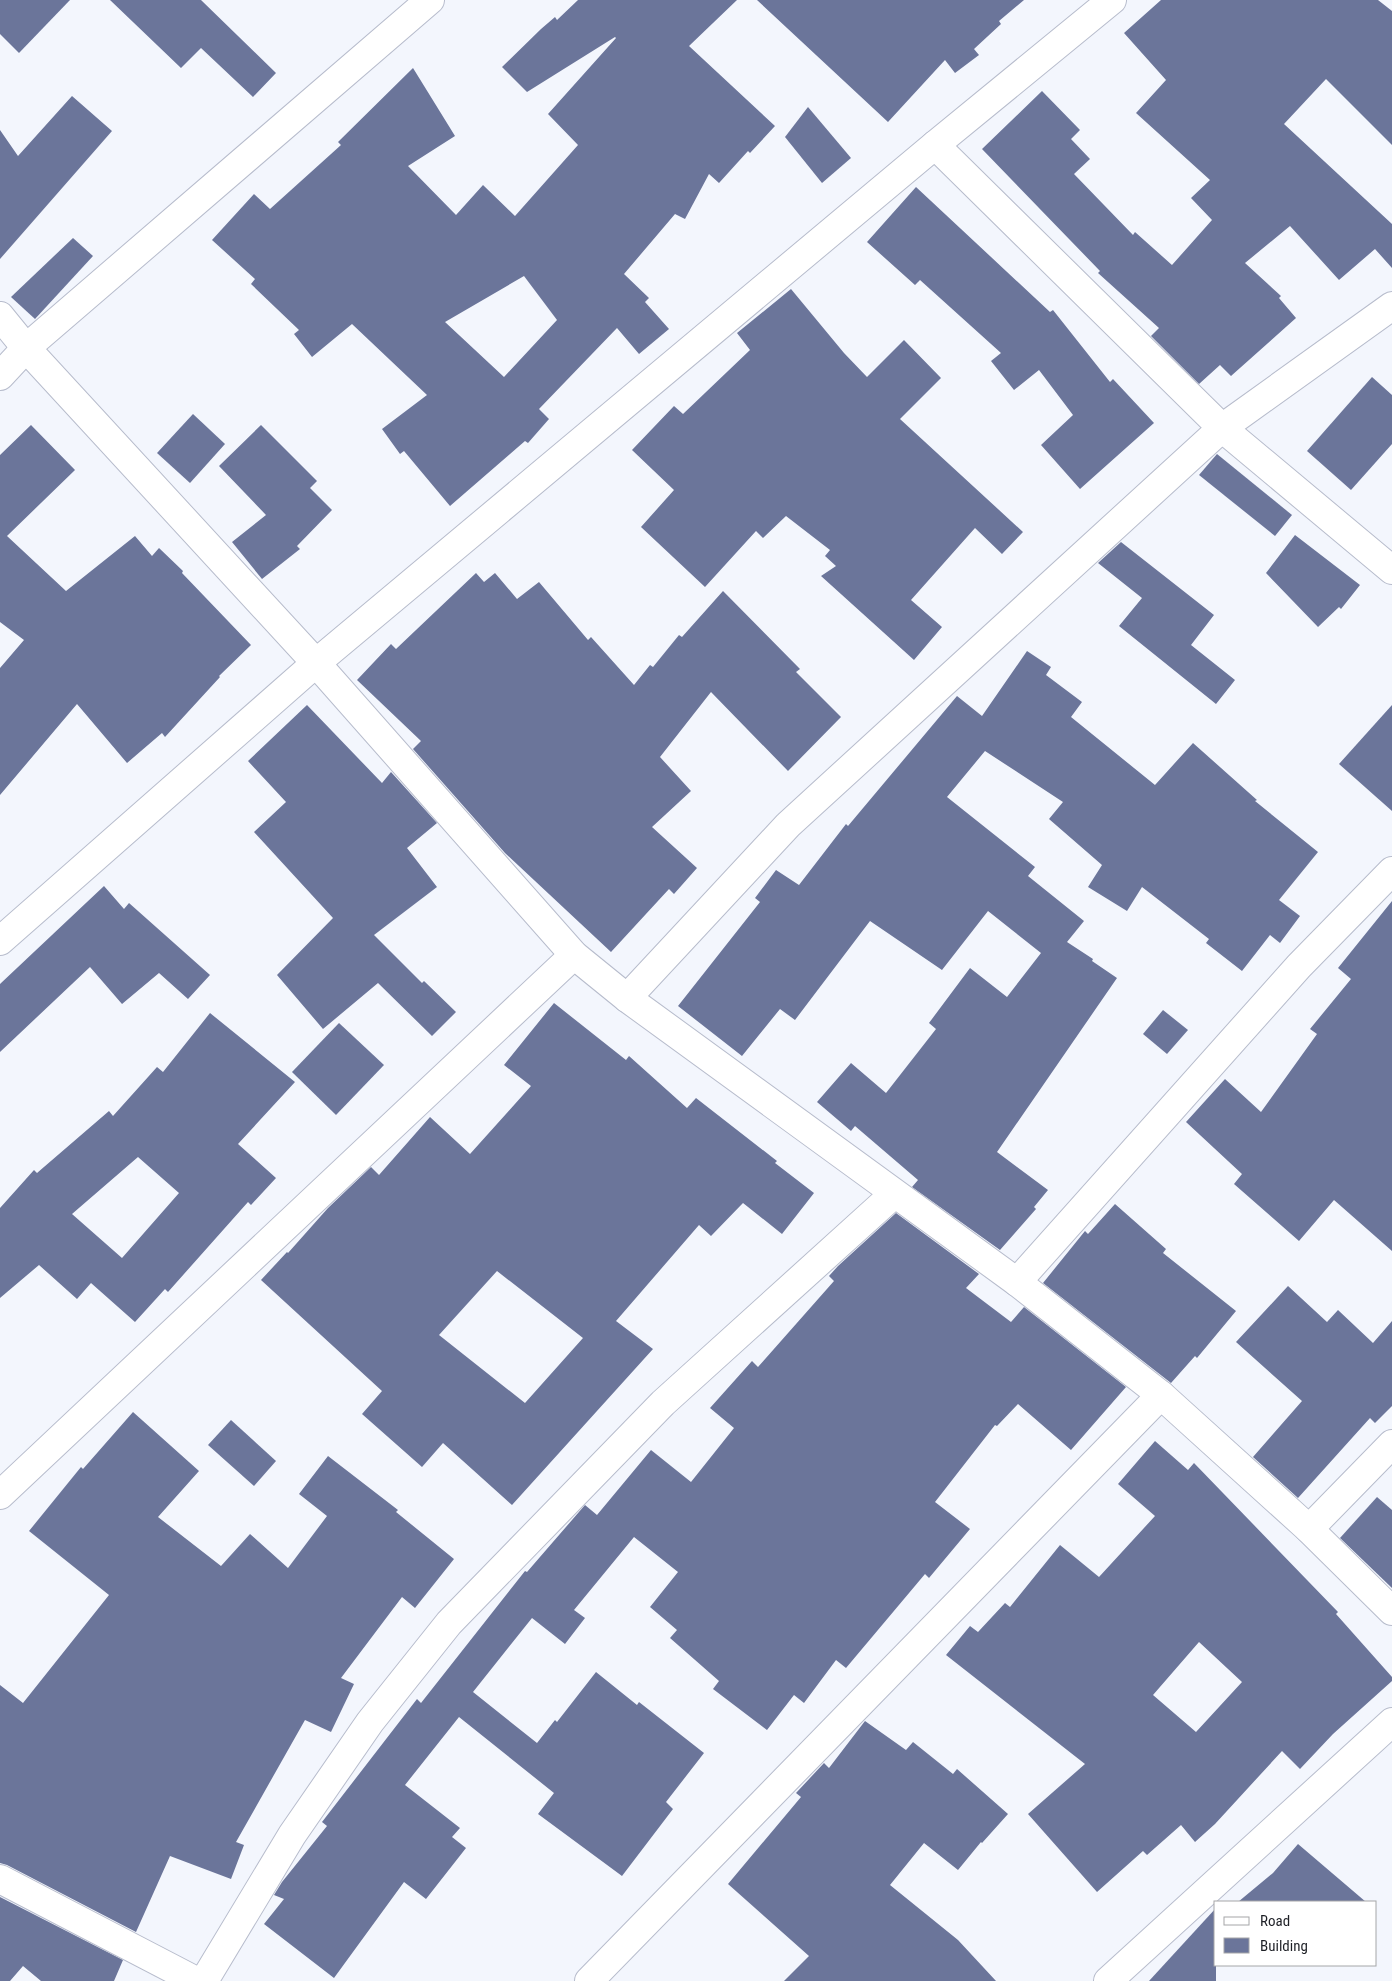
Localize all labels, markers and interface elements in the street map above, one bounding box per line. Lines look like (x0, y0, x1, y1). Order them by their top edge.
legend (1214, 1901, 1377, 1966)
text: Road (1260, 1912, 1290, 1930)
text: Building (1260, 1937, 1308, 1955)

